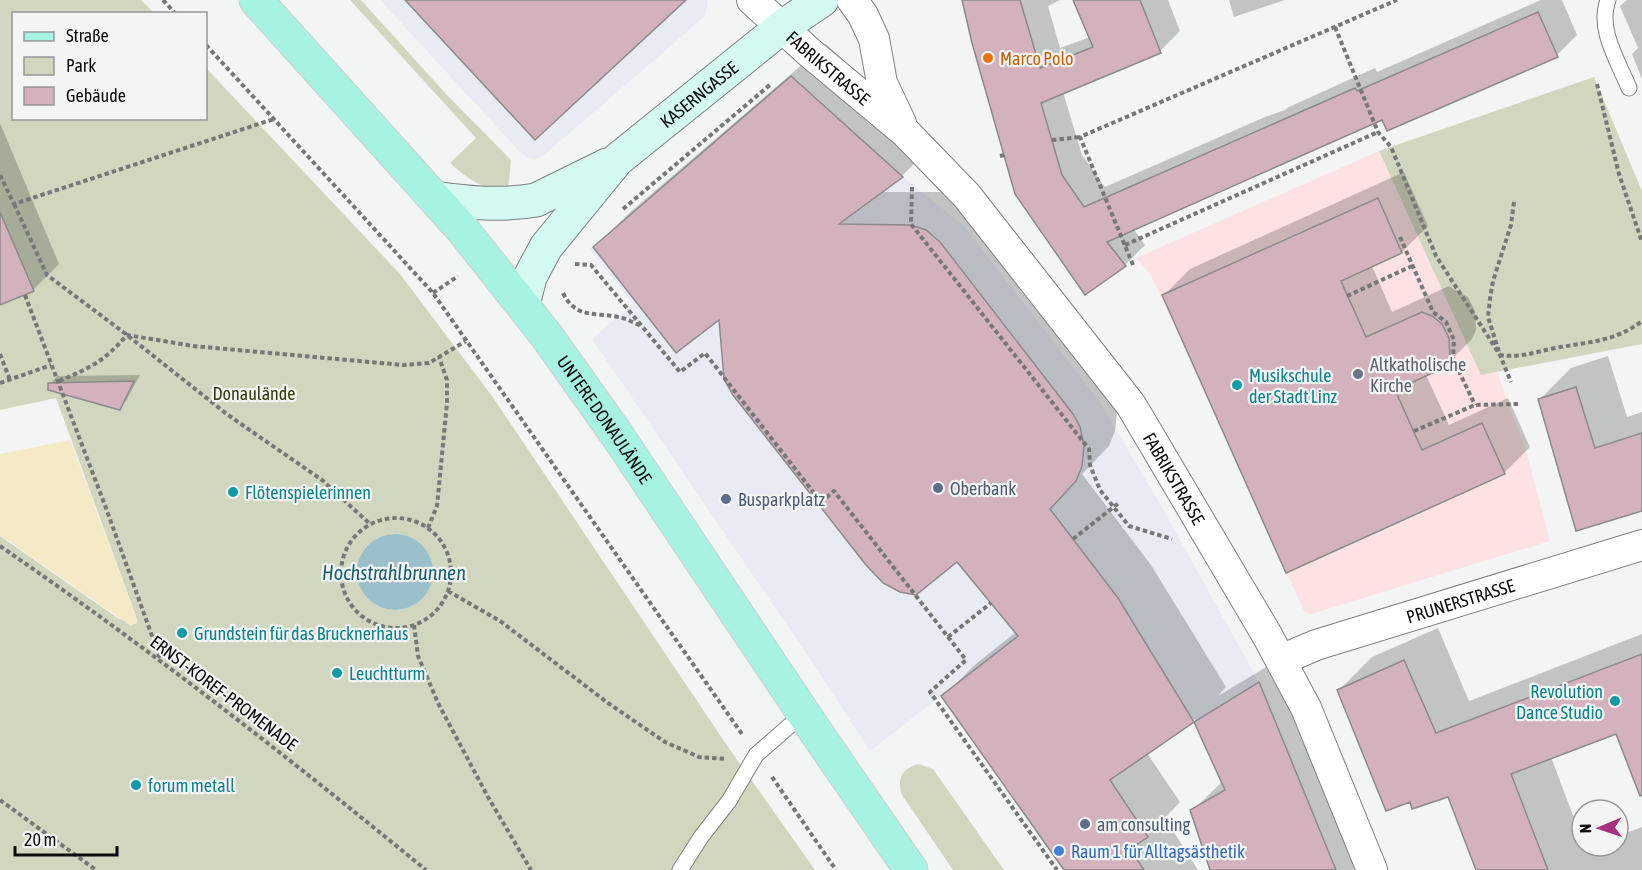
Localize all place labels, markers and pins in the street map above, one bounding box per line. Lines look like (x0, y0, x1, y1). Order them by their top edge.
place label: Marco Polo (1000, 48, 1073, 69)
marker: Marco Polo (981, 51, 995, 65)
place label: Altkatholische Kirche (1370, 354, 1466, 396)
place label: Musikschule der Stadt Linz (1249, 365, 1338, 407)
marker: Altkatholische Kirche (1351, 367, 1365, 381)
marker: Musikschule der Stadt Linz (1230, 378, 1244, 392)
place label: Oberbank (950, 478, 1016, 499)
marker: Oberbank (931, 481, 945, 495)
place label: Flötenspielerinnen (245, 482, 371, 503)
marker: Flötenspielerinnen (226, 485, 240, 499)
place label: Busparkplatz (738, 489, 826, 510)
marker: Busparkplatz (719, 492, 733, 506)
place label: Grundstein für das Brucknerhaus (194, 623, 408, 644)
marker: Grundstein für das Brucknerhaus (175, 626, 189, 640)
place label: Leuchtturm (349, 663, 426, 684)
marker: Leuchtturm (330, 666, 344, 680)
place label: Revolution Dance Studio (1516, 681, 1603, 723)
marker: Revolution Dance Studio (1608, 694, 1622, 708)
place label: forum metall (148, 775, 235, 796)
marker: forum metall (129, 778, 143, 792)
place label: am consulting (1097, 814, 1191, 835)
marker: am consulting (1078, 817, 1092, 831)
place label: Raum 1 für Alltagsästhetik (1071, 841, 1245, 862)
marker: Raum 1 für Alltagsästhetik (1052, 844, 1066, 858)

